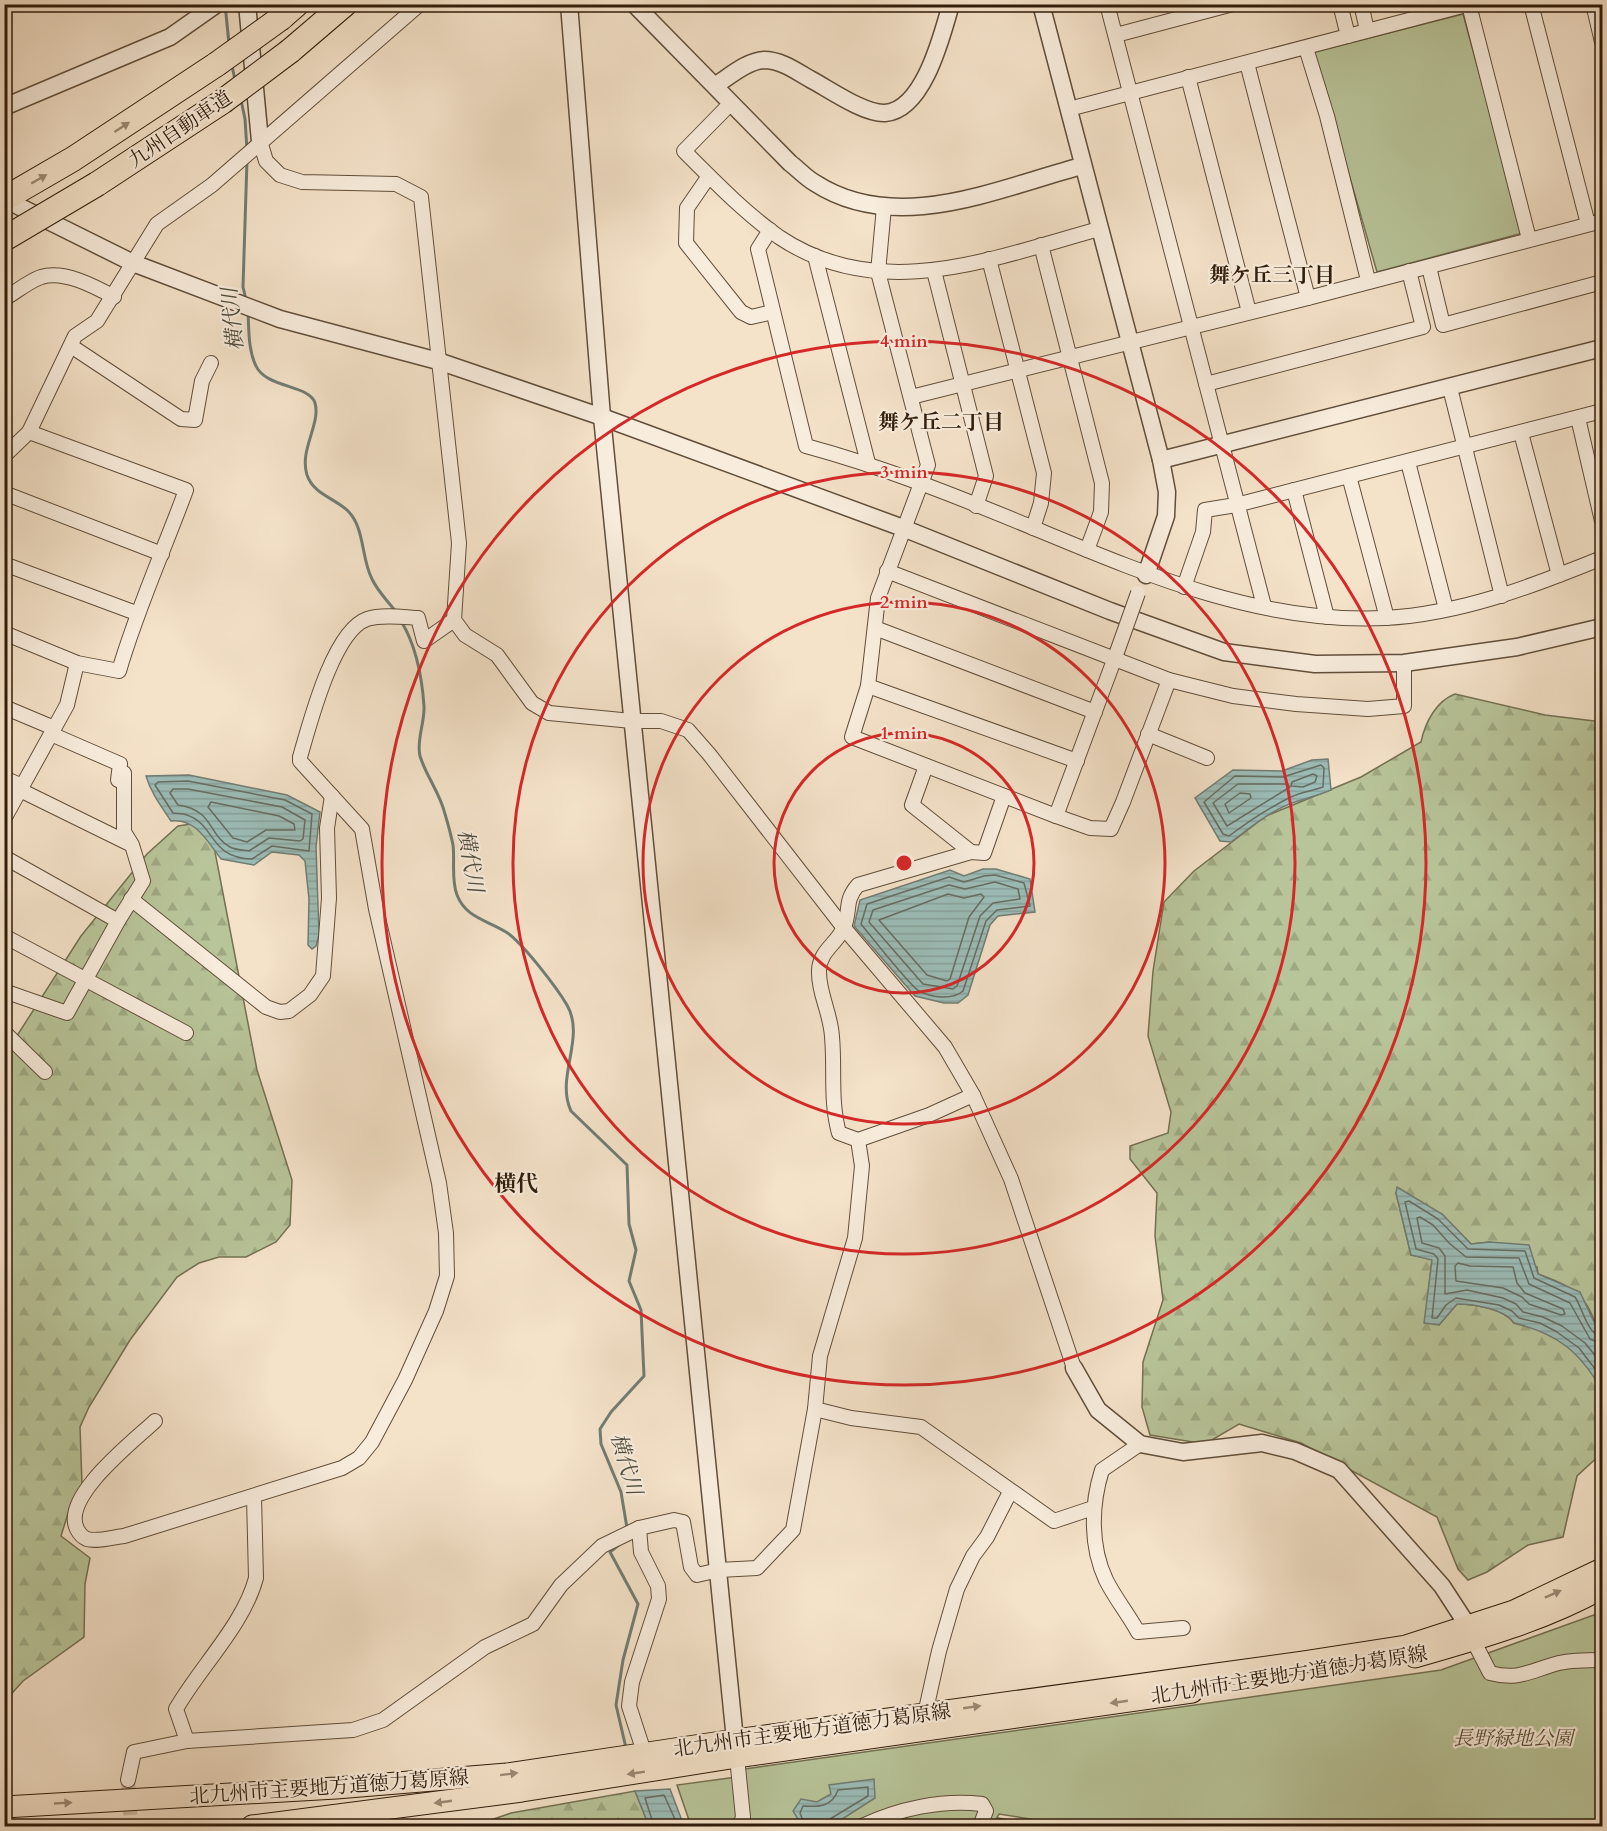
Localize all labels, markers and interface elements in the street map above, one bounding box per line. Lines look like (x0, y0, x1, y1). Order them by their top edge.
street label: 九州自動車道 (123, 84, 237, 174)
one-way arrow (114, 122, 130, 133)
one-way arrow (31, 174, 48, 184)
district label: 舞ケ丘三丁目 (1209, 261, 1335, 290)
water label: 横代川 (215, 284, 251, 352)
text: 4 min (880, 329, 928, 354)
district label: 舞ケ丘二丁目 (878, 408, 1004, 437)
text: 3 min (880, 460, 928, 485)
text: 2 min (880, 590, 928, 615)
text: 1 min (880, 721, 928, 746)
water label: 横代川 (450, 827, 490, 897)
centre of rings (894, 853, 914, 873)
district label: 横代 (494, 1169, 538, 1199)
water label: 横代川 (603, 1430, 649, 1500)
one-way arrow (1544, 1589, 1561, 1598)
street label: 北九州市主要地方道徳力葛原線 (1149, 1640, 1429, 1710)
street label: 北九州市主要地方道徳力葛原線 (671, 1697, 953, 1763)
one-way arrow (1110, 1698, 1129, 1707)
one-way arrow (963, 1703, 982, 1712)
park label: 長野緑地公園 (1453, 1725, 1576, 1752)
street label: 北九州市主要地方道徳力葛原線 (188, 1764, 470, 1810)
one-way arrow (499, 1769, 518, 1779)
one-way arrow (626, 1769, 645, 1778)
one-way arrow (433, 1797, 452, 1806)
one-way arrow (53, 1799, 72, 1808)

